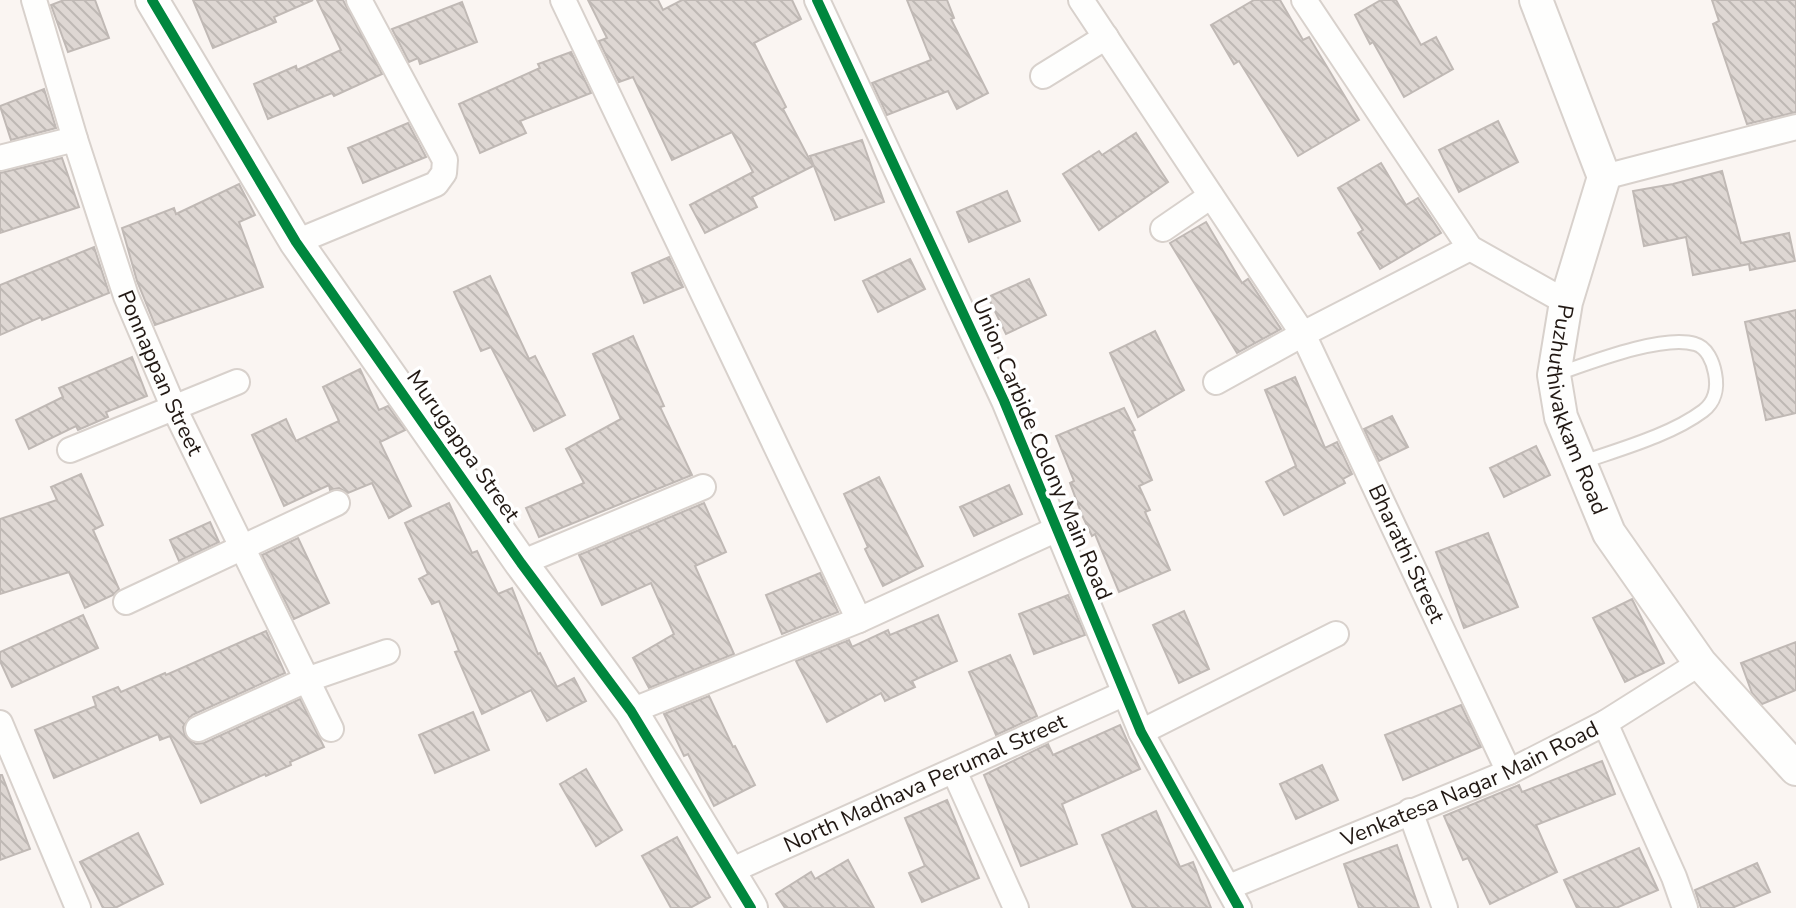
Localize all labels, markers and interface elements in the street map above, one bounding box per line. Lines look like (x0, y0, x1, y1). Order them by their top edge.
street label: Ponnappan Street (110, 286, 210, 461)
street label: Union Carbide Colony Main Road (965, 293, 1119, 605)
street label: Puzhuthivakkam Road (1539, 302, 1615, 519)
street label: Murugappa Street (399, 364, 527, 528)
street label: Bharathi Street (1361, 480, 1452, 628)
street label: North Madhava Perumal Street (779, 706, 1071, 860)
street label: Venkatesa Nagar Main Road (1336, 714, 1604, 855)

